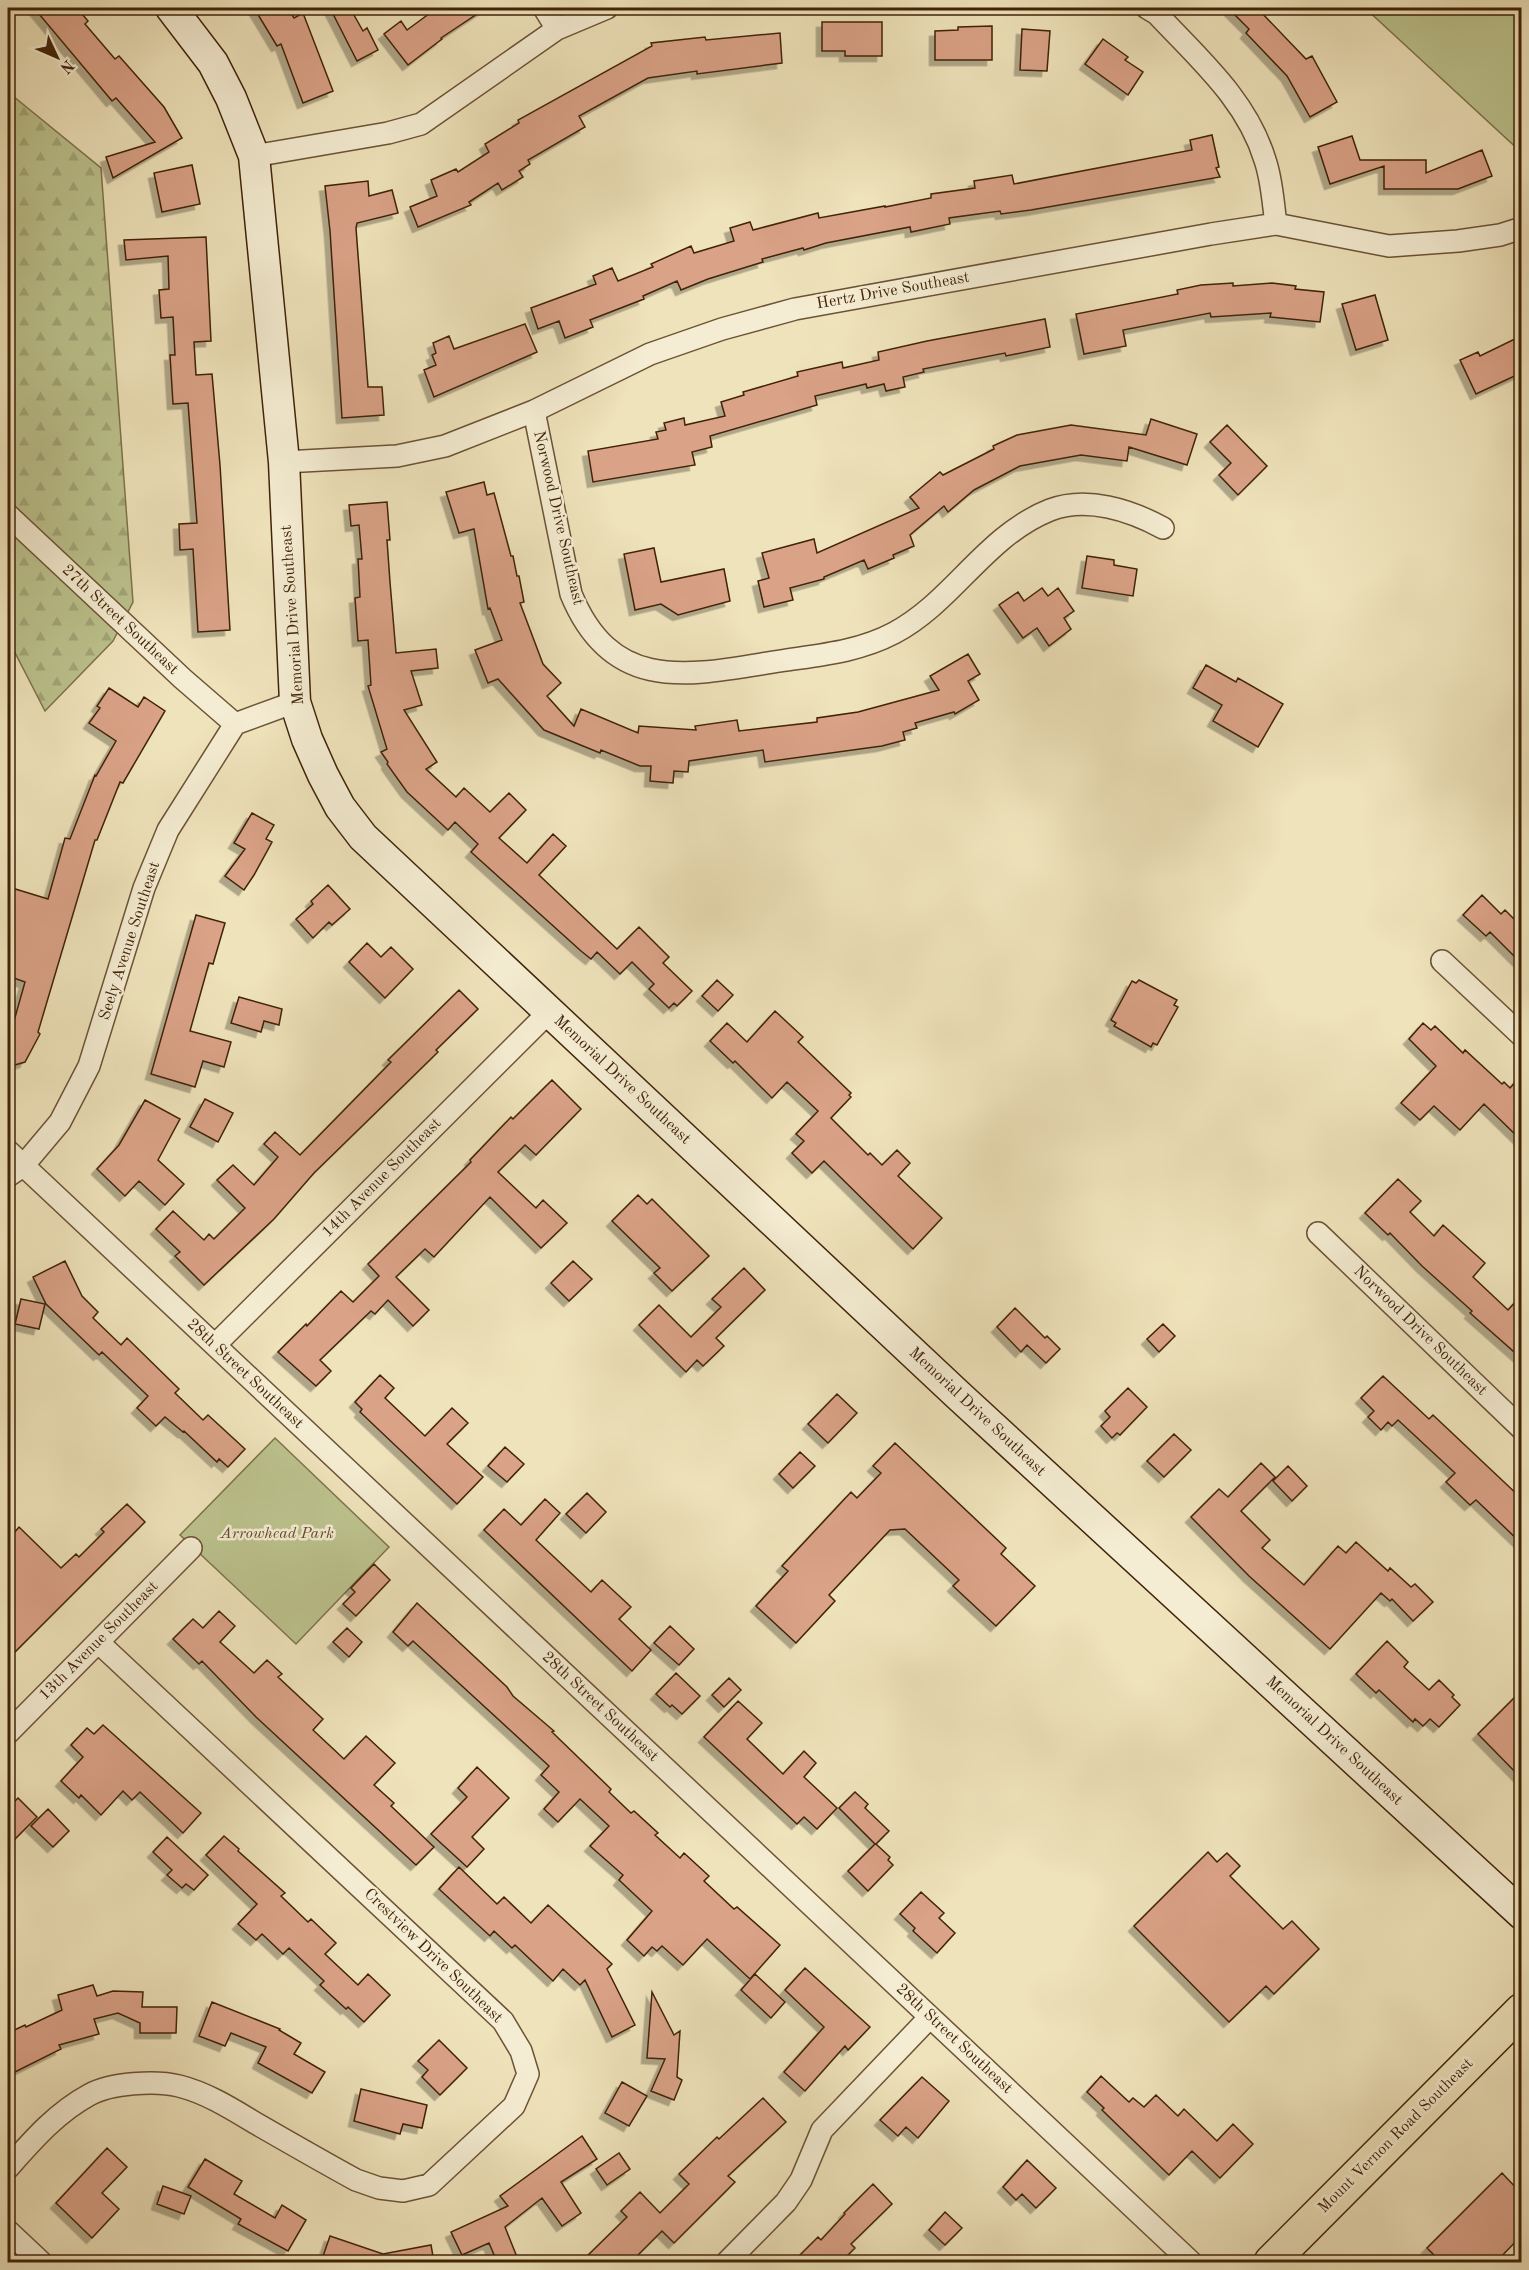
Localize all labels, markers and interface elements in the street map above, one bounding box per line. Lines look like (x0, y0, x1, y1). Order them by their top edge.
north arrow (27, 27, 87, 87)
text: N (56, 56, 76, 77)
street label: Hertz Drive Southeast (815, 270, 971, 312)
street label: Norwood Drive Southeast (530, 429, 586, 607)
street label: Memorial Drive Southeast (279, 524, 307, 706)
street label: 27th Street Southeast (59, 562, 182, 678)
street label: Seely Avenue Southeast (97, 859, 163, 1022)
street label: Memorial Drive Southeast (551, 1013, 694, 1148)
street label: 14th Avenue Southeast (319, 1115, 445, 1241)
street label: Norwood Drive Southeast (1350, 1263, 1490, 1399)
street label: 28th Street Southeast (184, 1316, 307, 1432)
street label: Memorial Drive Southeast (906, 1345, 1049, 1480)
park label: Arrowhead Park (219, 1526, 334, 1542)
street label: 13th Avenue Southeast (36, 1578, 162, 1704)
street label: 28th Street Southeast (539, 1649, 662, 1765)
street label: Memorial Drive Southeast (1263, 1674, 1406, 1809)
street label: Crestview Drive Southeast (361, 1886, 506, 2027)
street label: 28th Street Southeast (893, 1981, 1016, 2097)
street label: Mount Vernon Road Southeast (1316, 2055, 1477, 2216)

